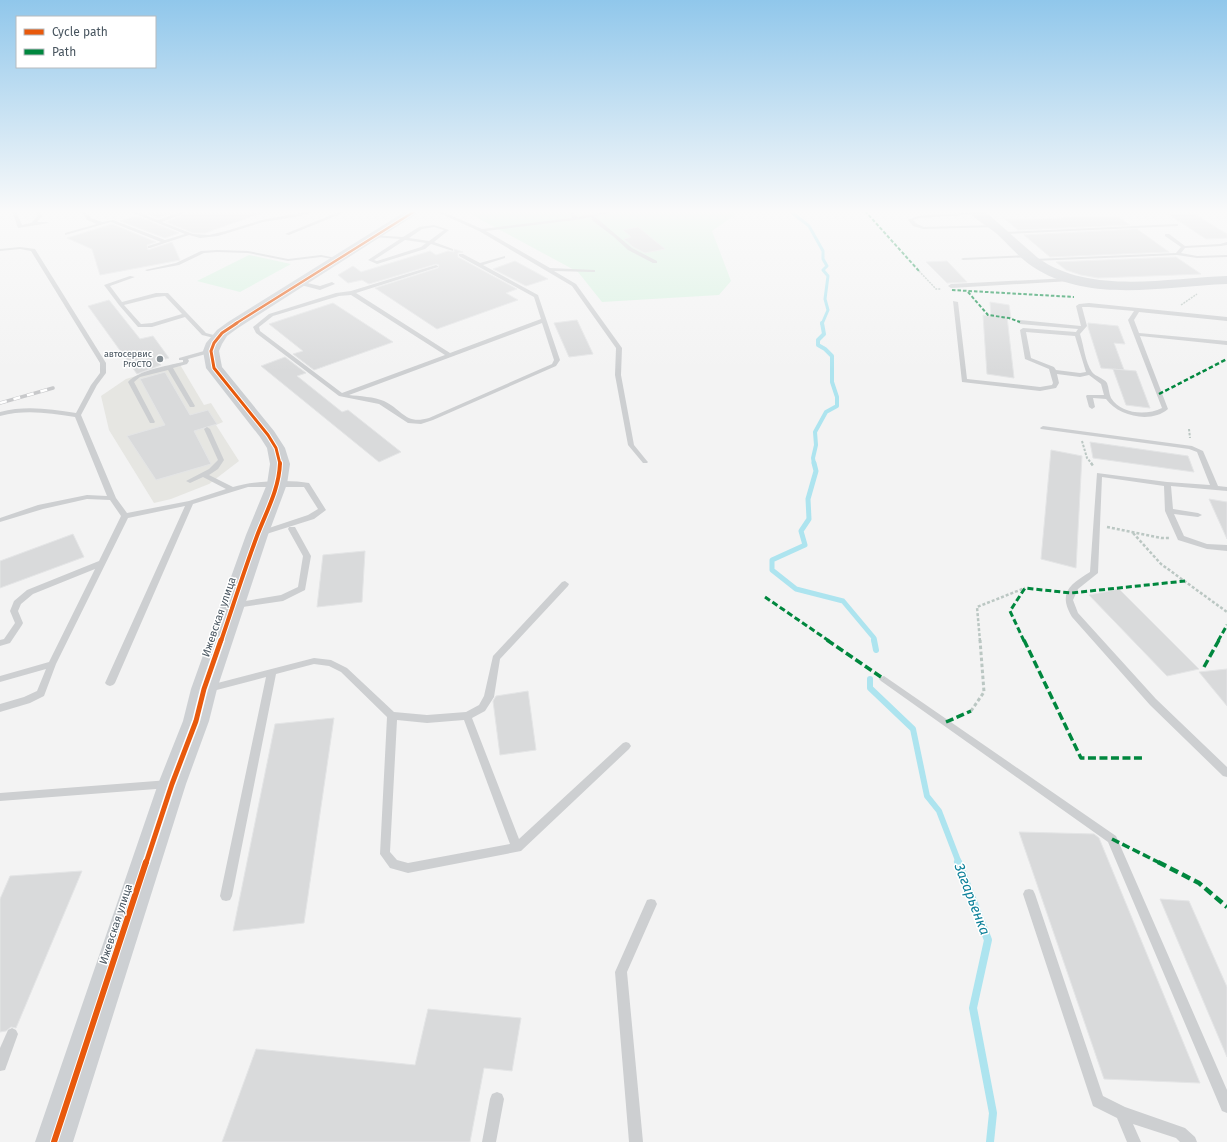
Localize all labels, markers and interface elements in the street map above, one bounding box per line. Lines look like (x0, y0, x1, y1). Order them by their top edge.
legend (16, 16, 156, 68)
text: Cycle path (52, 25, 108, 39)
text: Path (52, 45, 76, 59)
place label: автосервис ProСТО (104, 349, 153, 369)
marker: автосервис ProСТО (155, 354, 165, 364)
street label: Ижевская улица (199, 575, 239, 659)
water label: Загарьенка (950, 860, 993, 937)
street label: Ижевская улица (97, 882, 135, 966)

